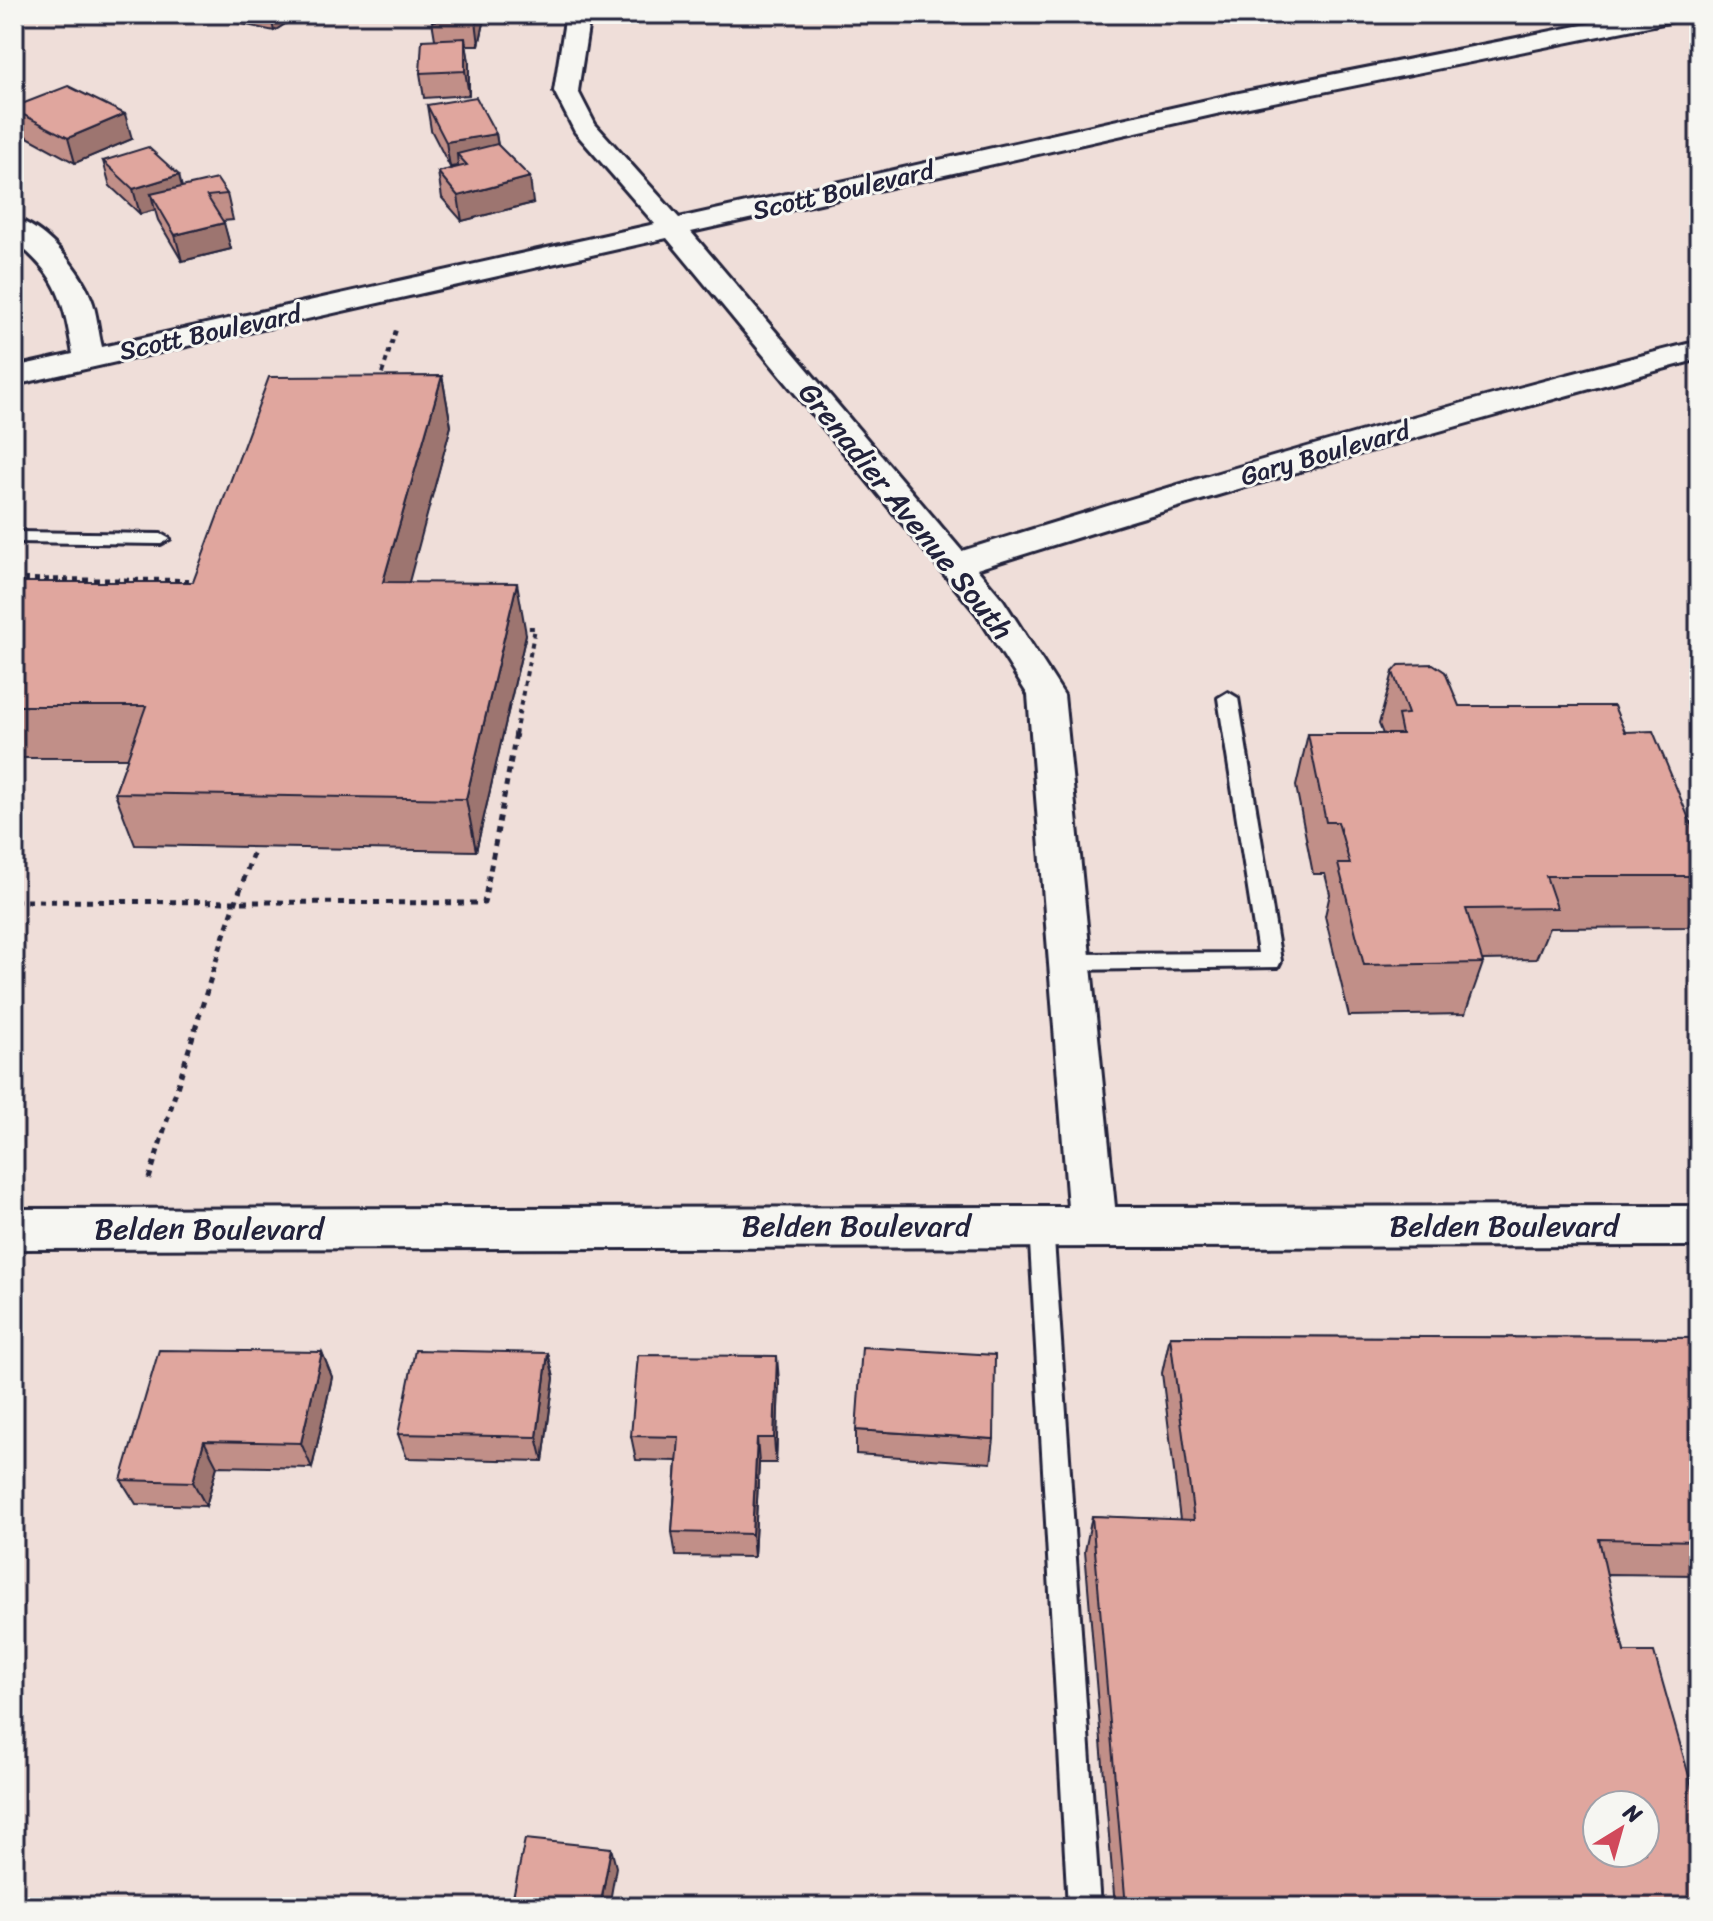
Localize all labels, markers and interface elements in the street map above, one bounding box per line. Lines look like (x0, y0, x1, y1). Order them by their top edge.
street label: Scott Boulevard (748, 146, 940, 233)
street label: Scott Boulevard (115, 290, 307, 374)
street label: Grenadier Avenue South (784, 369, 1028, 653)
street label: Gary Boulevard (1235, 406, 1417, 499)
street label: Belden Boulevard (741, 1199, 973, 1253)
street label: Belden Boulevard (1389, 1199, 1621, 1253)
street label: Belden Boulevard (94, 1202, 326, 1256)
north arrow (1581, 1789, 1661, 1869)
text: N (1614, 1793, 1651, 1834)

